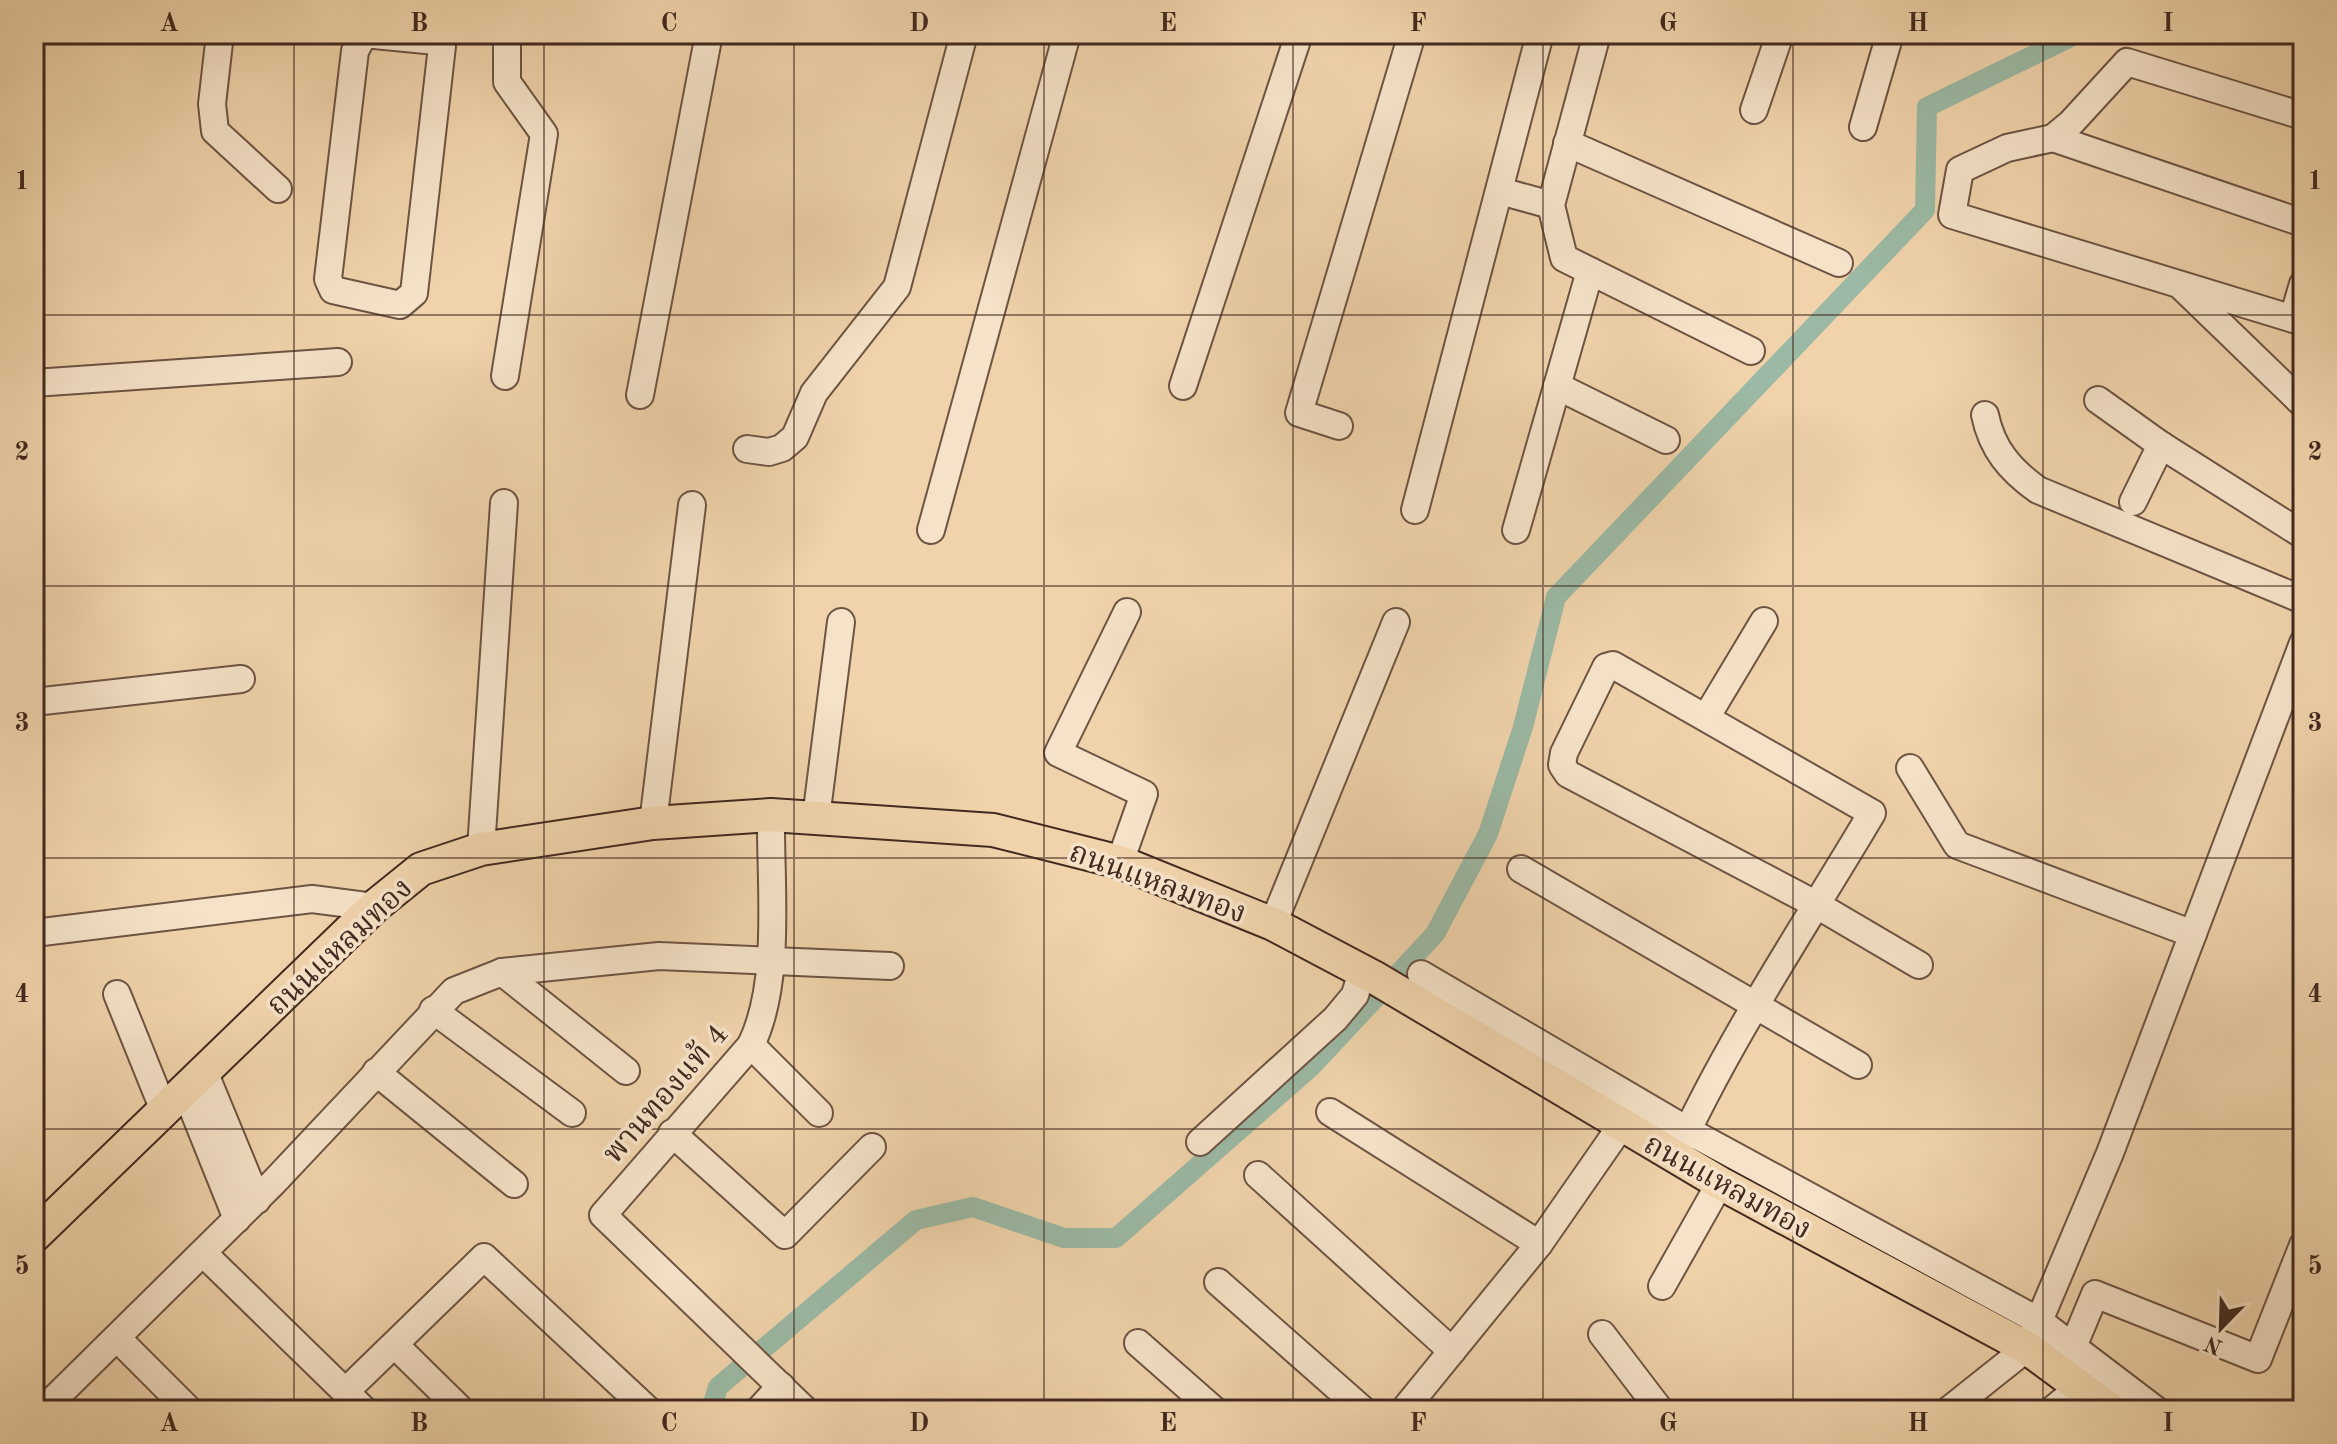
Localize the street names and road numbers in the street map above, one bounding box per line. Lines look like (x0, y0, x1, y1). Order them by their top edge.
street label: ถนนแหลมทอง (1065, 838, 1250, 930)
street label: ถนนแหลมทอง (262, 873, 419, 1022)
street label: พานทองแท้ 4 (596, 1017, 735, 1169)
street label: ถนนแหลมทอง (1638, 1130, 1816, 1246)

